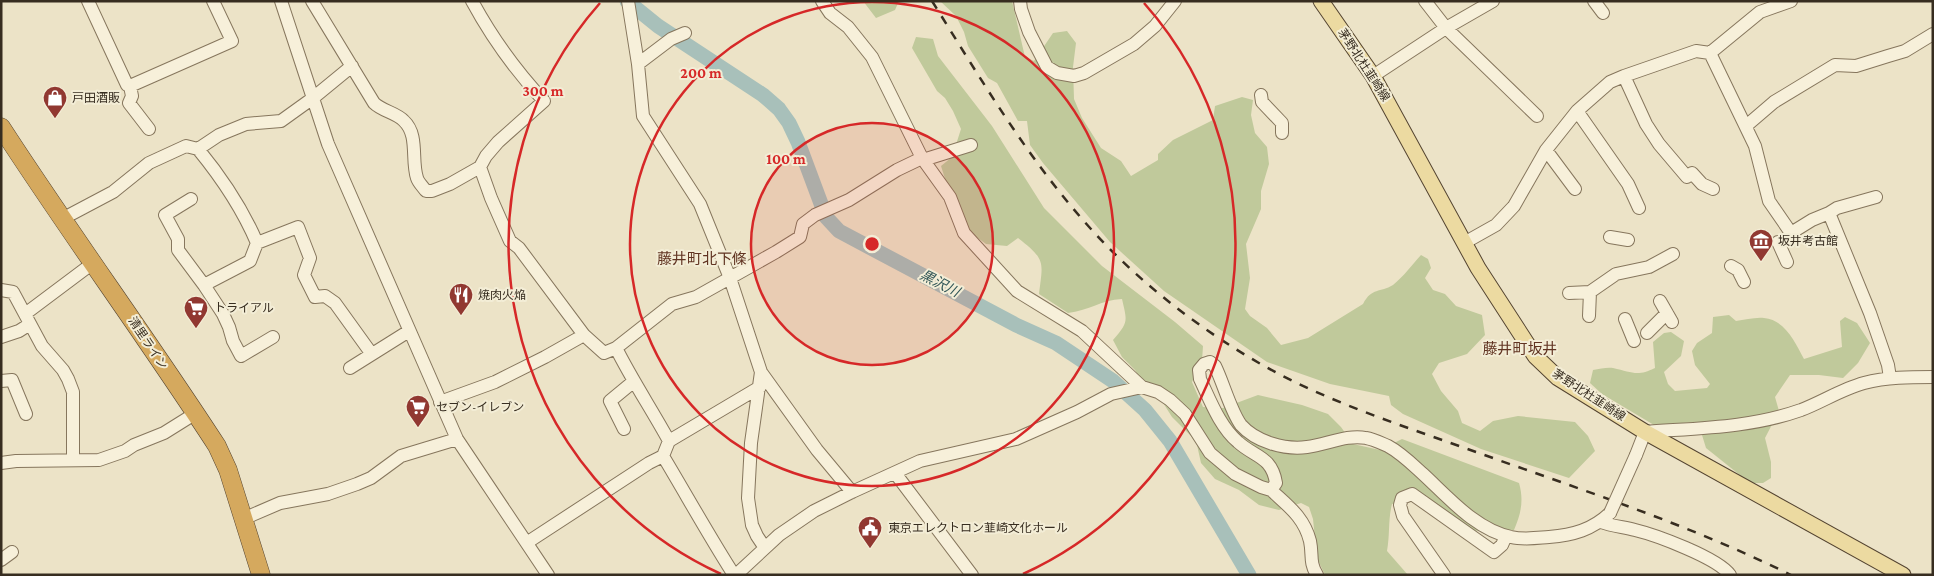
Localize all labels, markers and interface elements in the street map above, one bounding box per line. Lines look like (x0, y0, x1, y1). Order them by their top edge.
street label: 茅野北杜韮崎線 (1335, 26, 1393, 104)
text: 200 m (680, 65, 722, 81)
text: 300 m (522, 83, 564, 99)
shop icon: 戸田酒販 (42, 85, 68, 119)
place label: 戸田酒販 (72, 91, 120, 105)
text: 100 m (766, 151, 806, 167)
museum icon: 坂井考古館 (1748, 228, 1774, 262)
place label: 坂井考古館 (1778, 234, 1838, 248)
centre of rings (863, 235, 881, 253)
district label: 藤井町北下條 (657, 250, 747, 267)
water label: 黒沢川 (918, 266, 964, 301)
restaurant icon: 焼肉火焔 (448, 282, 474, 316)
place label: 焼肉火焔 (478, 288, 526, 302)
supermarket icon: トライアル (183, 295, 209, 329)
place label: トライアル (214, 301, 274, 315)
street label: 清里ライン (125, 314, 171, 372)
district label: 藤井町坂井 (1482, 340, 1558, 357)
street label: 茅野北杜韮崎線 (1550, 366, 1628, 424)
supermarket icon: セブン-イレブン (405, 394, 431, 428)
place label: セブン-イレブン (436, 400, 524, 414)
public building icon: 東京エレクトロン韮崎文化ホール (857, 515, 883, 549)
place label: 東京エレクトロン韮崎文化ホール (888, 521, 1068, 535)

